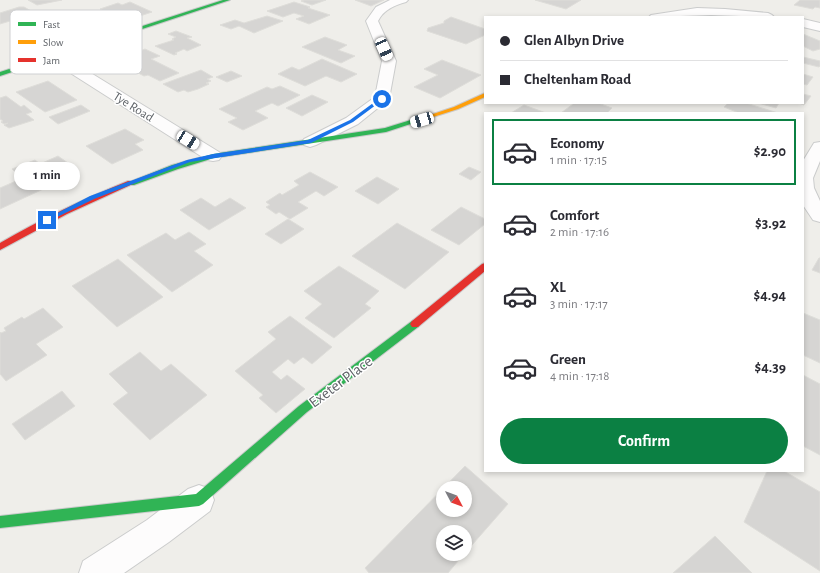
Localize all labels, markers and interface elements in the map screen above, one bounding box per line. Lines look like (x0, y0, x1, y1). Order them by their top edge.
legend (10, 10, 142, 74)
text: Fast (43, 19, 61, 30)
text: Glen Albyn Drive (524, 33, 624, 48)
car (374, 36, 394, 62)
text: Slow (43, 37, 64, 48)
text: Jam (43, 55, 60, 66)
text: Cheltenham Road (524, 72, 631, 87)
street label: Tye Road (111, 90, 156, 125)
route start (373, 90, 391, 108)
car (409, 111, 435, 129)
car (175, 129, 201, 151)
icon: car (502, 134, 538, 170)
text: Economy (550, 136, 604, 151)
text: $2.90 (754, 144, 786, 159)
text: 1 min · 17:15 (550, 154, 607, 167)
callout: 1 min (14, 162, 80, 190)
text: 1 min (33, 169, 61, 182)
icon: car (502, 206, 538, 242)
text: Comfort (550, 208, 599, 223)
route end (38, 211, 56, 229)
text: $3.92 (755, 216, 786, 231)
text: 2 min · 17:16 (550, 226, 609, 239)
icon: car (502, 278, 538, 314)
text: XL (550, 280, 566, 295)
text: $4.94 (753, 288, 786, 303)
text: 3 min · 17:17 (550, 298, 608, 311)
icon: car (502, 350, 538, 386)
text: Green (550, 352, 586, 367)
street label: Exeter Place (306, 353, 375, 411)
text: $4.39 (755, 360, 786, 375)
text: 4 min · 17:18 (550, 370, 609, 383)
button: Confirm (500, 418, 788, 464)
north arrow (436, 481, 472, 517)
map controls (436, 481, 472, 561)
button: layers (436, 525, 472, 561)

